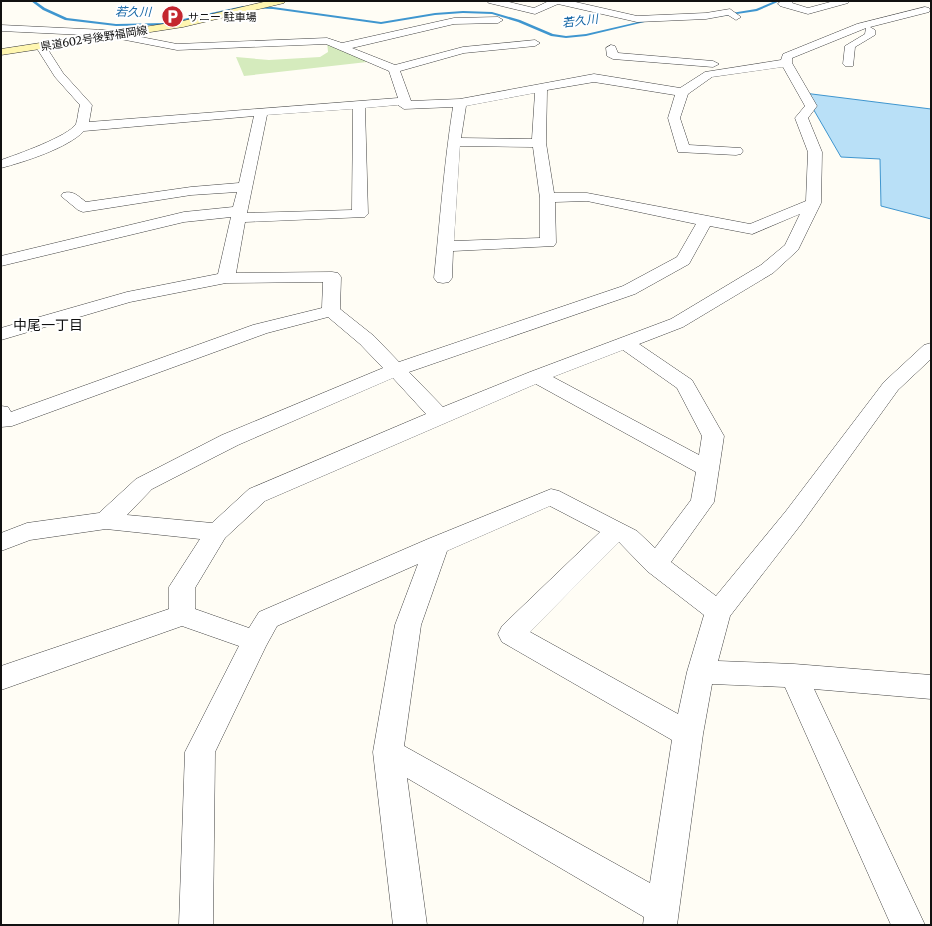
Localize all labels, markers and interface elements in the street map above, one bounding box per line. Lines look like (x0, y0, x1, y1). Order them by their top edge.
water label: 若久川 (115, 4, 153, 19)
parking icon: サニー 駐車場 (159, 4, 185, 30)
place label: サニー 駐車場 (188, 10, 257, 24)
water label: 若久川 (561, 11, 601, 30)
street label: 県道602号後野福岡線 (40, 23, 148, 53)
district label: 中尾一丁目 (13, 316, 83, 334)

